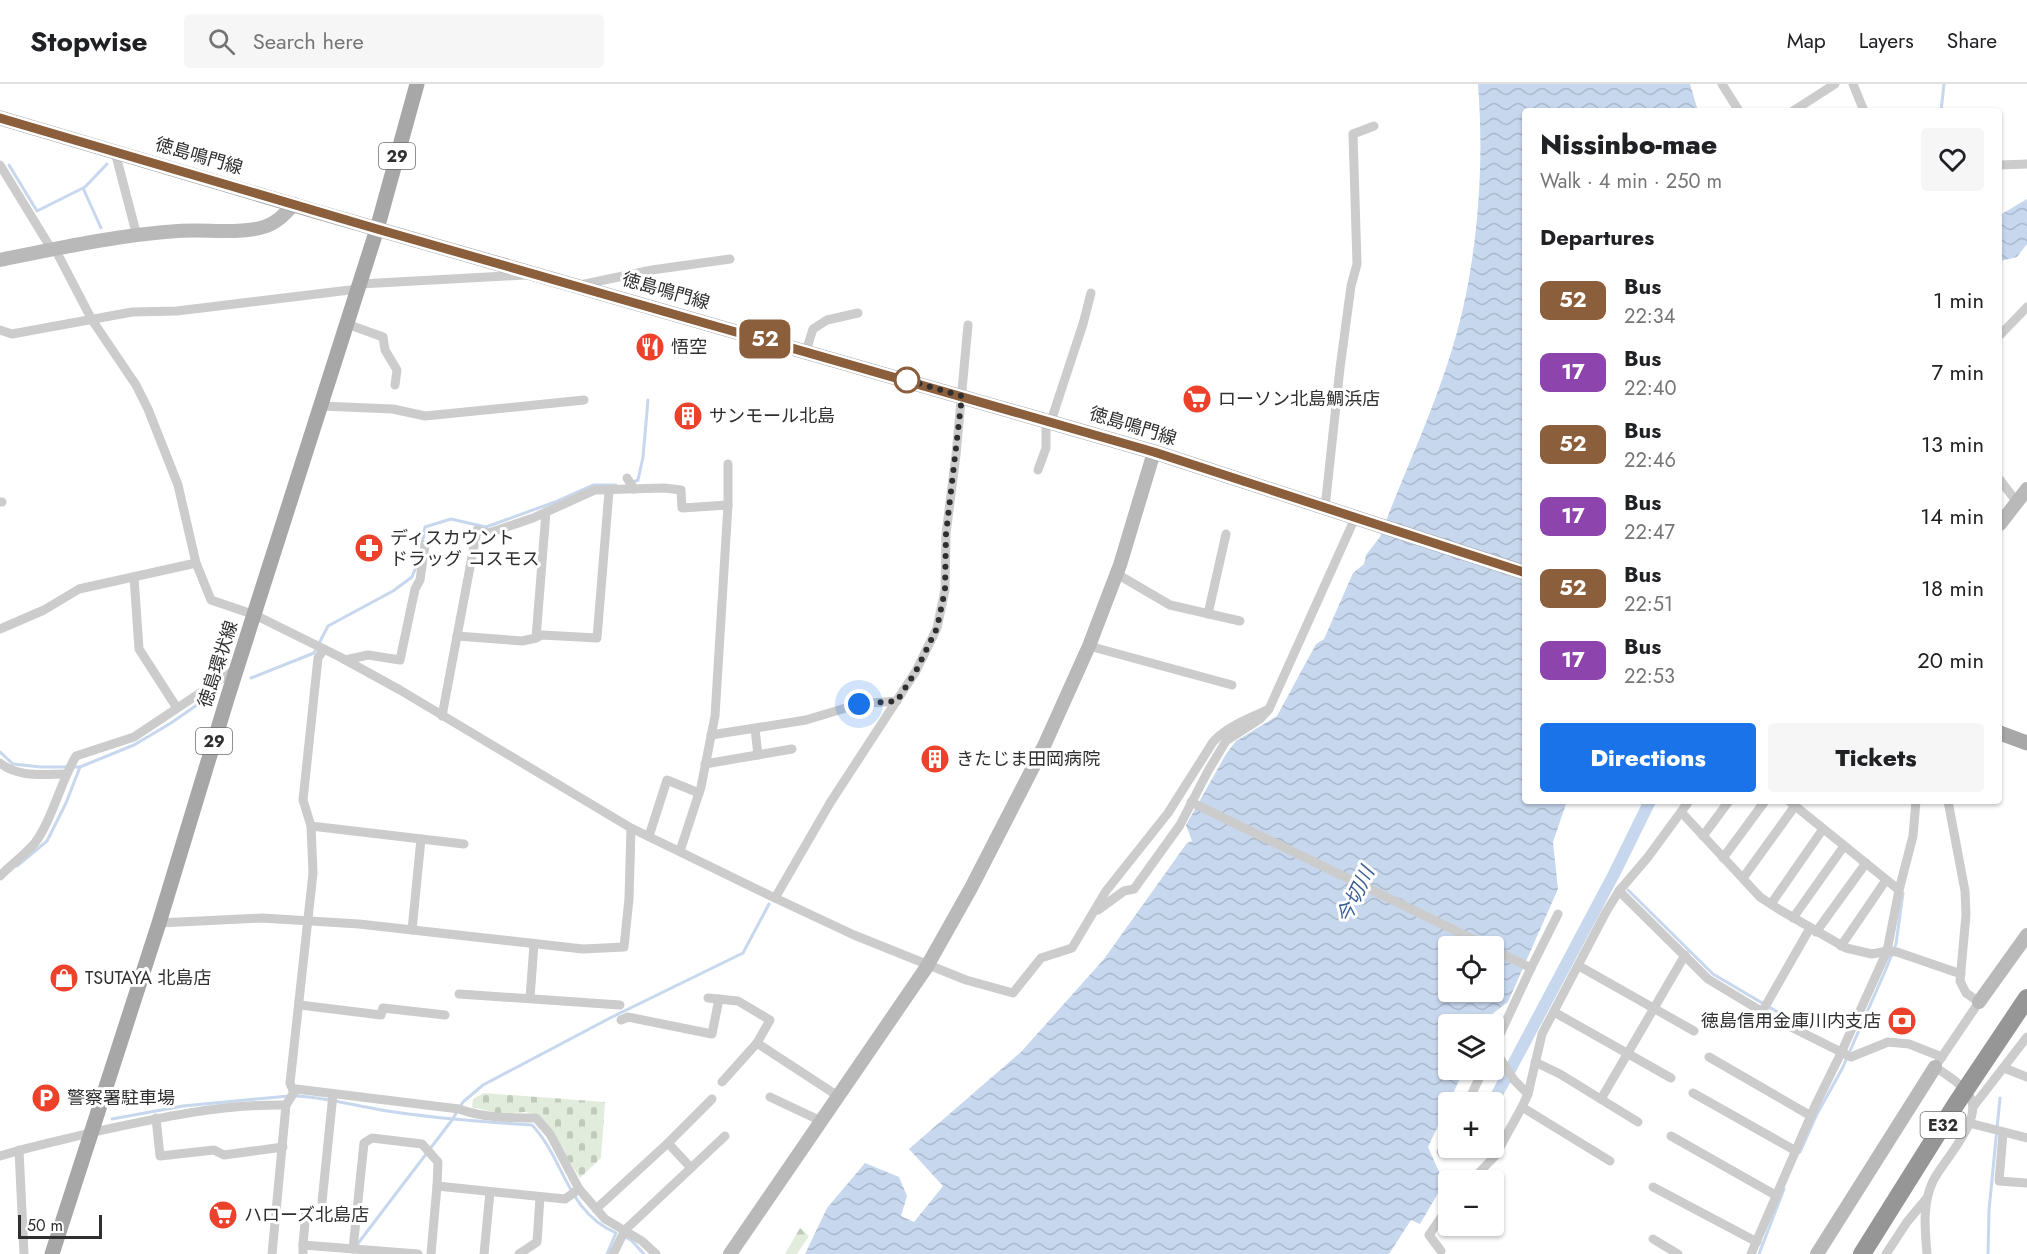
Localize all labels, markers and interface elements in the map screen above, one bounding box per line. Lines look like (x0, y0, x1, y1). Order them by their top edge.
search box (184, 14, 604, 68)
text: Stopwise (30, 21, 148, 62)
icon: search (205, 25, 238, 58)
text: Search here (253, 25, 364, 57)
text: Map (1787, 26, 1826, 56)
text: Layers (1859, 26, 1914, 56)
text: Share (1947, 26, 1997, 56)
text: Nissinbo-mae (1540, 124, 1717, 165)
button: heart (1921, 128, 1984, 191)
street label: 徳島鳴門線 (152, 131, 246, 181)
road number: 29 (379, 143, 415, 169)
text: Walk · 4 min · 250 m (1540, 167, 1722, 196)
text: Departures (1540, 221, 1654, 253)
street label: 徳島鳴門線 (619, 266, 713, 316)
text: Bus (1624, 270, 1661, 302)
text: 1 min (1933, 284, 1984, 316)
text: 52 (1559, 285, 1587, 315)
text: 22:34 (1624, 302, 1675, 331)
line badge: 52 (738, 320, 792, 358)
text: 52 (751, 324, 779, 354)
restaurant icon: 悟空 (634, 331, 666, 363)
place label: 悟空 (671, 334, 707, 360)
text: Bus (1624, 342, 1661, 374)
text: 7 min (1931, 356, 1984, 388)
text: 17 (1561, 357, 1585, 387)
unlabelled marker (894, 367, 920, 393)
text: 22:40 (1624, 374, 1676, 403)
supermarket icon: ローソン北島鯛浜店 (1181, 383, 1213, 415)
place label: ローソン北島鯛浜店 (1218, 386, 1380, 412)
building icon: サンモール北島 (672, 400, 704, 432)
street label: 徳島鳴門線 (1086, 400, 1180, 452)
place label: サンモール北島 (709, 403, 835, 429)
text: Bus (1624, 414, 1661, 446)
text: 13 min (1921, 428, 1984, 460)
text: 52 (1559, 429, 1587, 459)
text: 22:46 (1624, 446, 1676, 475)
text: Bus (1624, 486, 1661, 518)
text: 14 min (1920, 500, 1984, 532)
text: 17 (1561, 501, 1585, 531)
text: 22:47 (1624, 518, 1675, 547)
place label: ディスカウント ドラッグ コスモス (390, 525, 539, 572)
pharmacy icon: ディスカウント ドラッグ コスモス (353, 532, 385, 564)
text: Bus (1624, 558, 1661, 590)
text: 18 min (1921, 572, 1984, 604)
text: 52 (1559, 573, 1587, 603)
text: 22:51 (1624, 590, 1673, 619)
street label: 徳島環状線 (192, 617, 244, 711)
text: Bus (1624, 630, 1661, 662)
text: 20 min (1917, 644, 1984, 676)
text: 17 (1561, 645, 1585, 675)
text: 22:53 (1624, 662, 1675, 691)
your location (844, 689, 874, 719)
button: Directions (1540, 723, 1756, 792)
button: Tickets (1768, 723, 1984, 792)
road number: 29 (196, 728, 232, 754)
building icon: きたじま田岡病院 (919, 743, 951, 775)
place label: きたじま田岡病院 (956, 746, 1100, 772)
water label: 今切川 (1329, 860, 1383, 929)
map controls (1438, 936, 1504, 1236)
button: locate (1438, 936, 1504, 1002)
shop icon: TSUTAYA 北島店 (48, 962, 80, 994)
place label: TSUTAYA 北島店 (85, 965, 211, 991)
bank icon: 徳島信用金庫川内支店 (1886, 1005, 1918, 1037)
place label: 徳島信用金庫川内支店 (1701, 1008, 1881, 1034)
button: layers (1438, 1014, 1504, 1080)
parking icon: 警察署駐車場 (30, 1082, 62, 1114)
place label: 警察署駐車場 (67, 1085, 175, 1111)
button: + (1438, 1092, 1504, 1158)
road number: E32 (1920, 1112, 1966, 1138)
button: − (1438, 1170, 1504, 1236)
supermarket icon: ハローズ北島店 (207, 1199, 239, 1231)
place label: ハローズ北島店 (244, 1202, 369, 1228)
scale bar (18, 1212, 102, 1240)
text: 50 m (27, 1214, 63, 1237)

